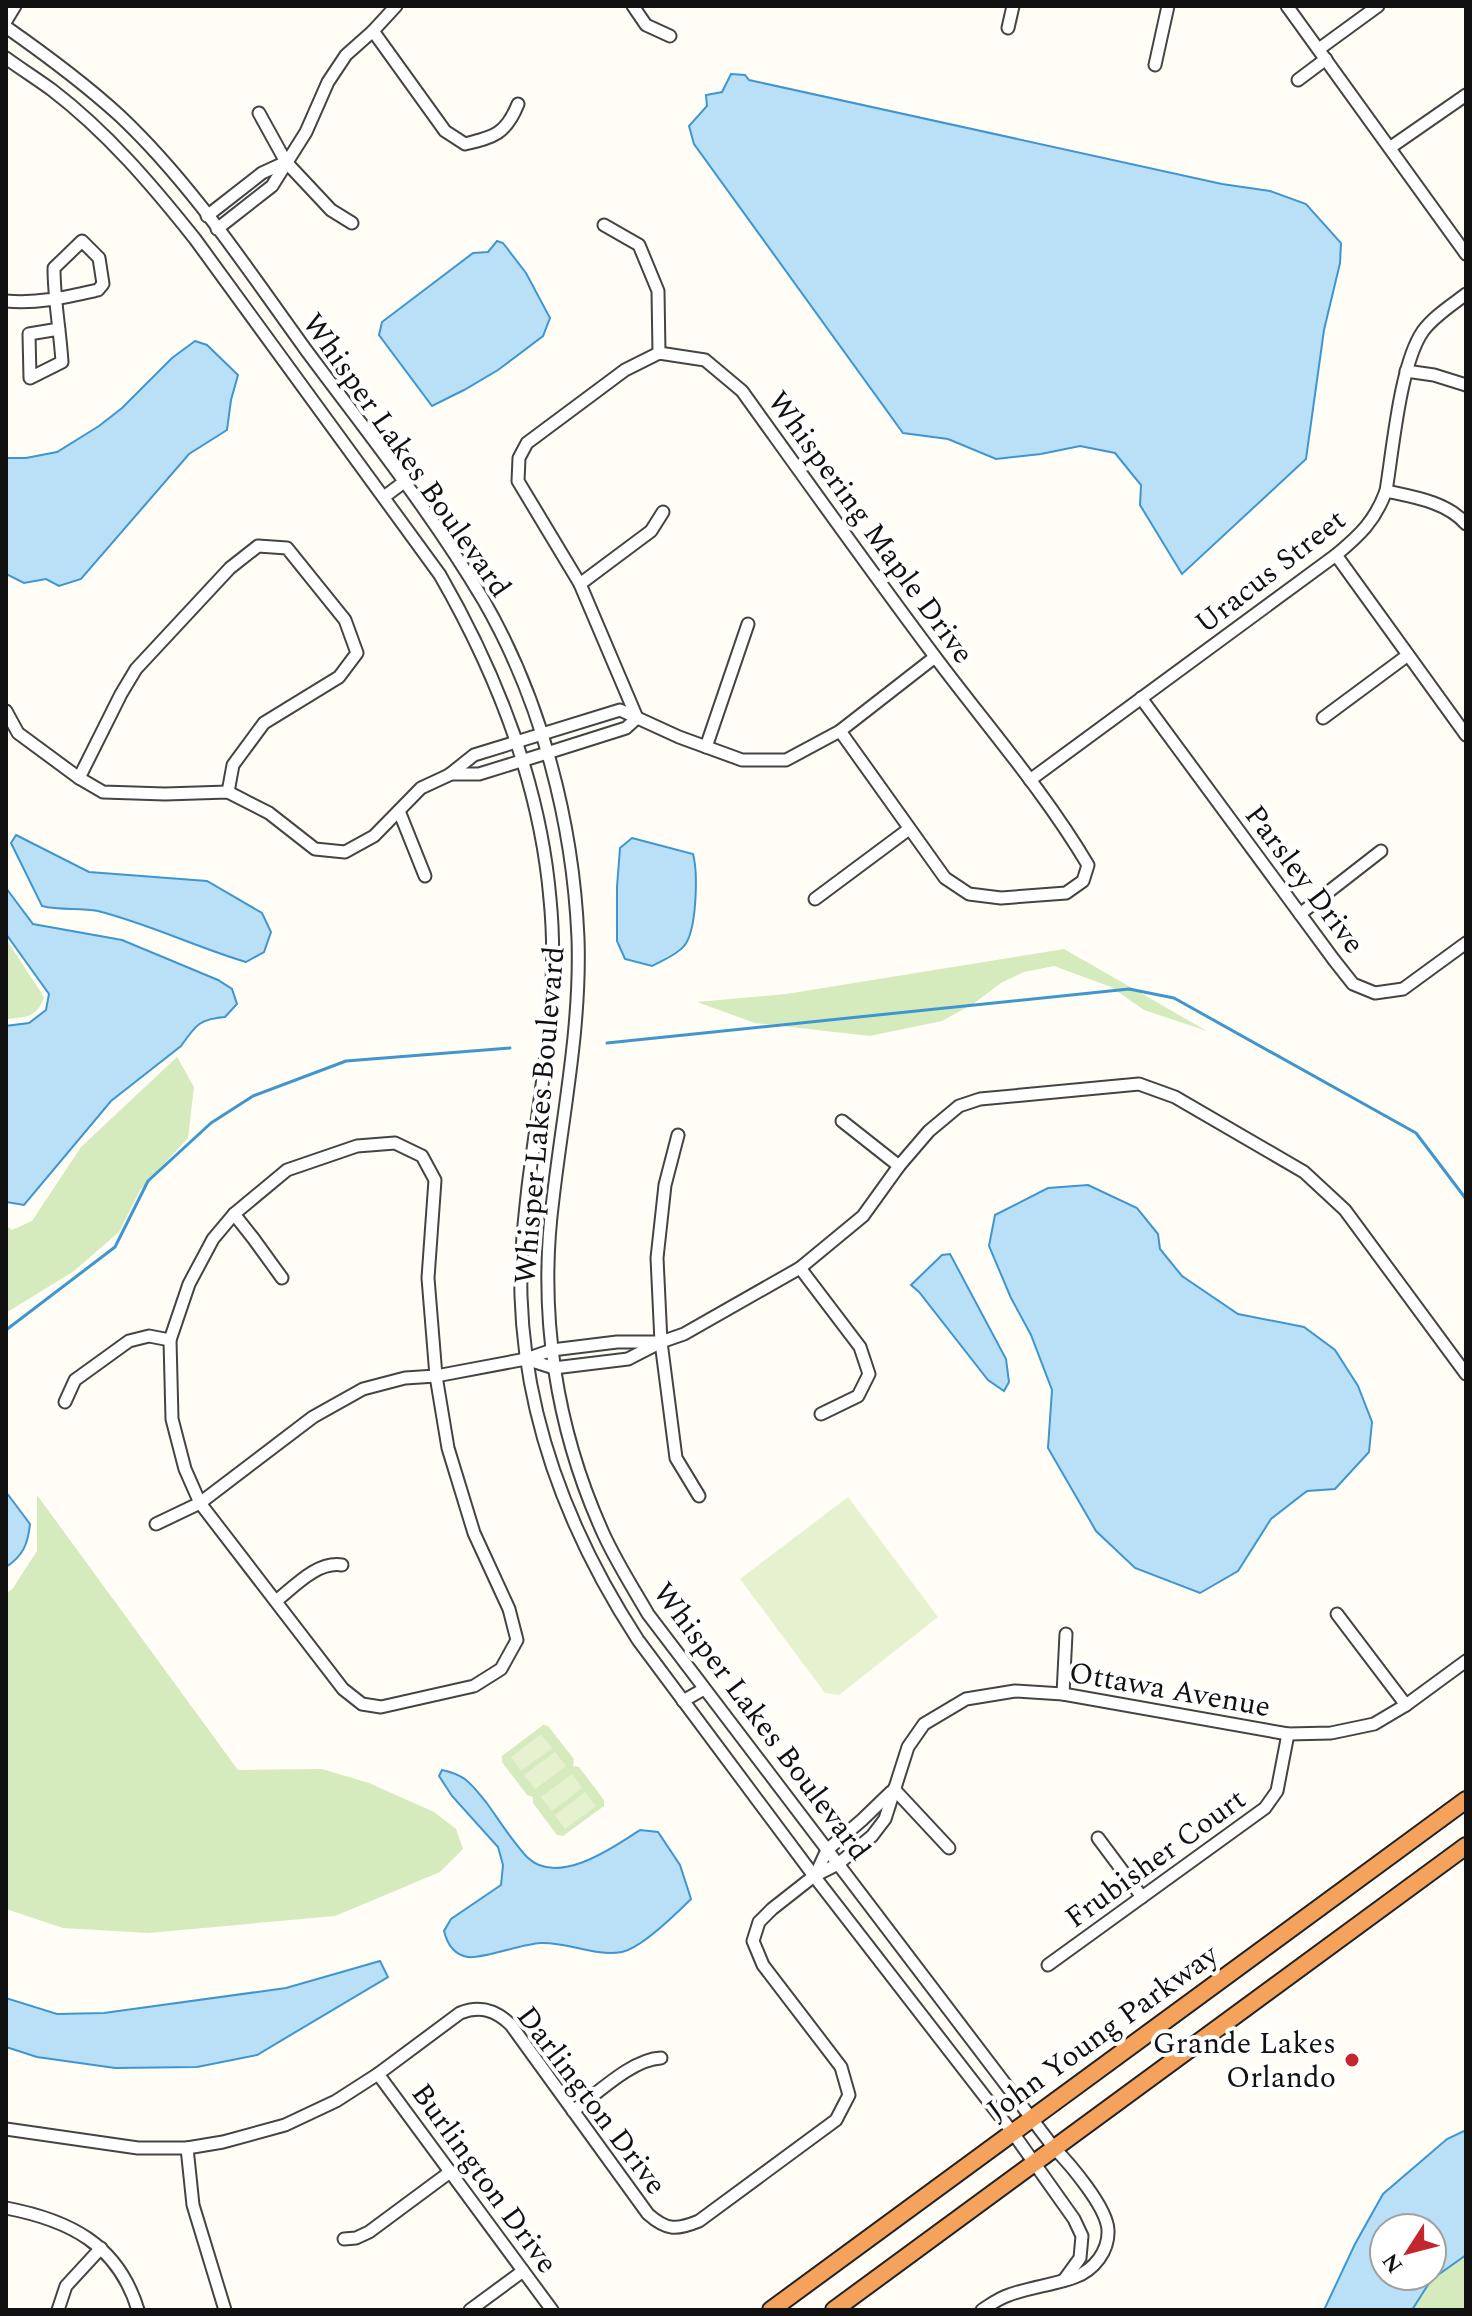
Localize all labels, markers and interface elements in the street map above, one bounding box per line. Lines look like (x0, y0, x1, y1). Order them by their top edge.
street label: Whisper Lakes Boulevard (290, 304, 522, 608)
street label: Whispering Maple Drive (755, 381, 985, 674)
street label: Uracus Street (1185, 498, 1356, 646)
street label: Parsley Drive (1233, 795, 1376, 964)
street label: Whisper Lakes Boulevard (502, 944, 578, 1286)
street label: Whisper Lakes Boulevard (641, 1572, 882, 1871)
street label: Ottawa Avenue (1065, 1650, 1274, 1730)
street label: Frubisher Court (1055, 1777, 1256, 1940)
street label: John Young Parkway (977, 1932, 1229, 2133)
street label: Darlington Drive (505, 1996, 678, 2205)
place label: Grande Lakes Orlando (1153, 2021, 1336, 2101)
marker: Grande Lakes Orlando (1343, 2051, 1361, 2069)
street label: Burlington Drive (399, 2074, 569, 2283)
north arrow (1368, 2212, 1448, 2292)
text: N (1374, 2246, 1412, 2280)

